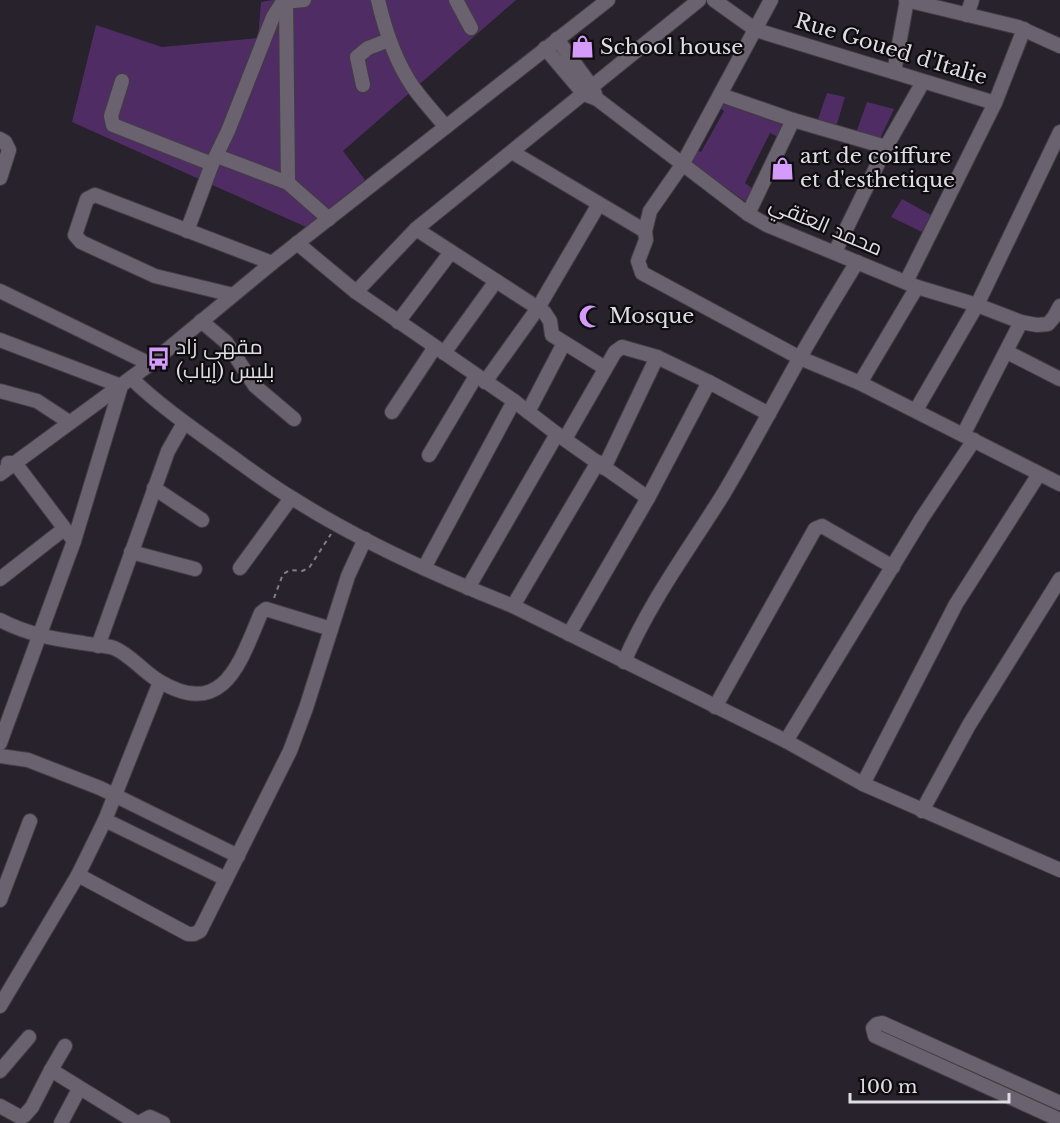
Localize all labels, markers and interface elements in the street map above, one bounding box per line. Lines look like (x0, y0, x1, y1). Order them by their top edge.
street label: Rue Goued d'Italie (792, 7, 990, 91)
shop icon: School house (569, 34, 595, 60)
place label: School house (600, 34, 743, 60)
place label: art de coiffure et d'esthetique (800, 143, 955, 193)
shop icon: art de coiffure et d'esthetique (769, 155, 795, 181)
street label: محمد العتقي (764, 190, 887, 264)
mosque icon: Mosque (578, 303, 604, 329)
place label: Mosque (609, 303, 694, 329)
place label: مقهى زاد بليس (إياب) (176, 334, 274, 384)
bus stop icon: مقهى زاد بليس (إياب) (145, 346, 171, 372)
scale bar (850, 1066, 1009, 1104)
text: 100 m (859, 1076, 917, 1098)

